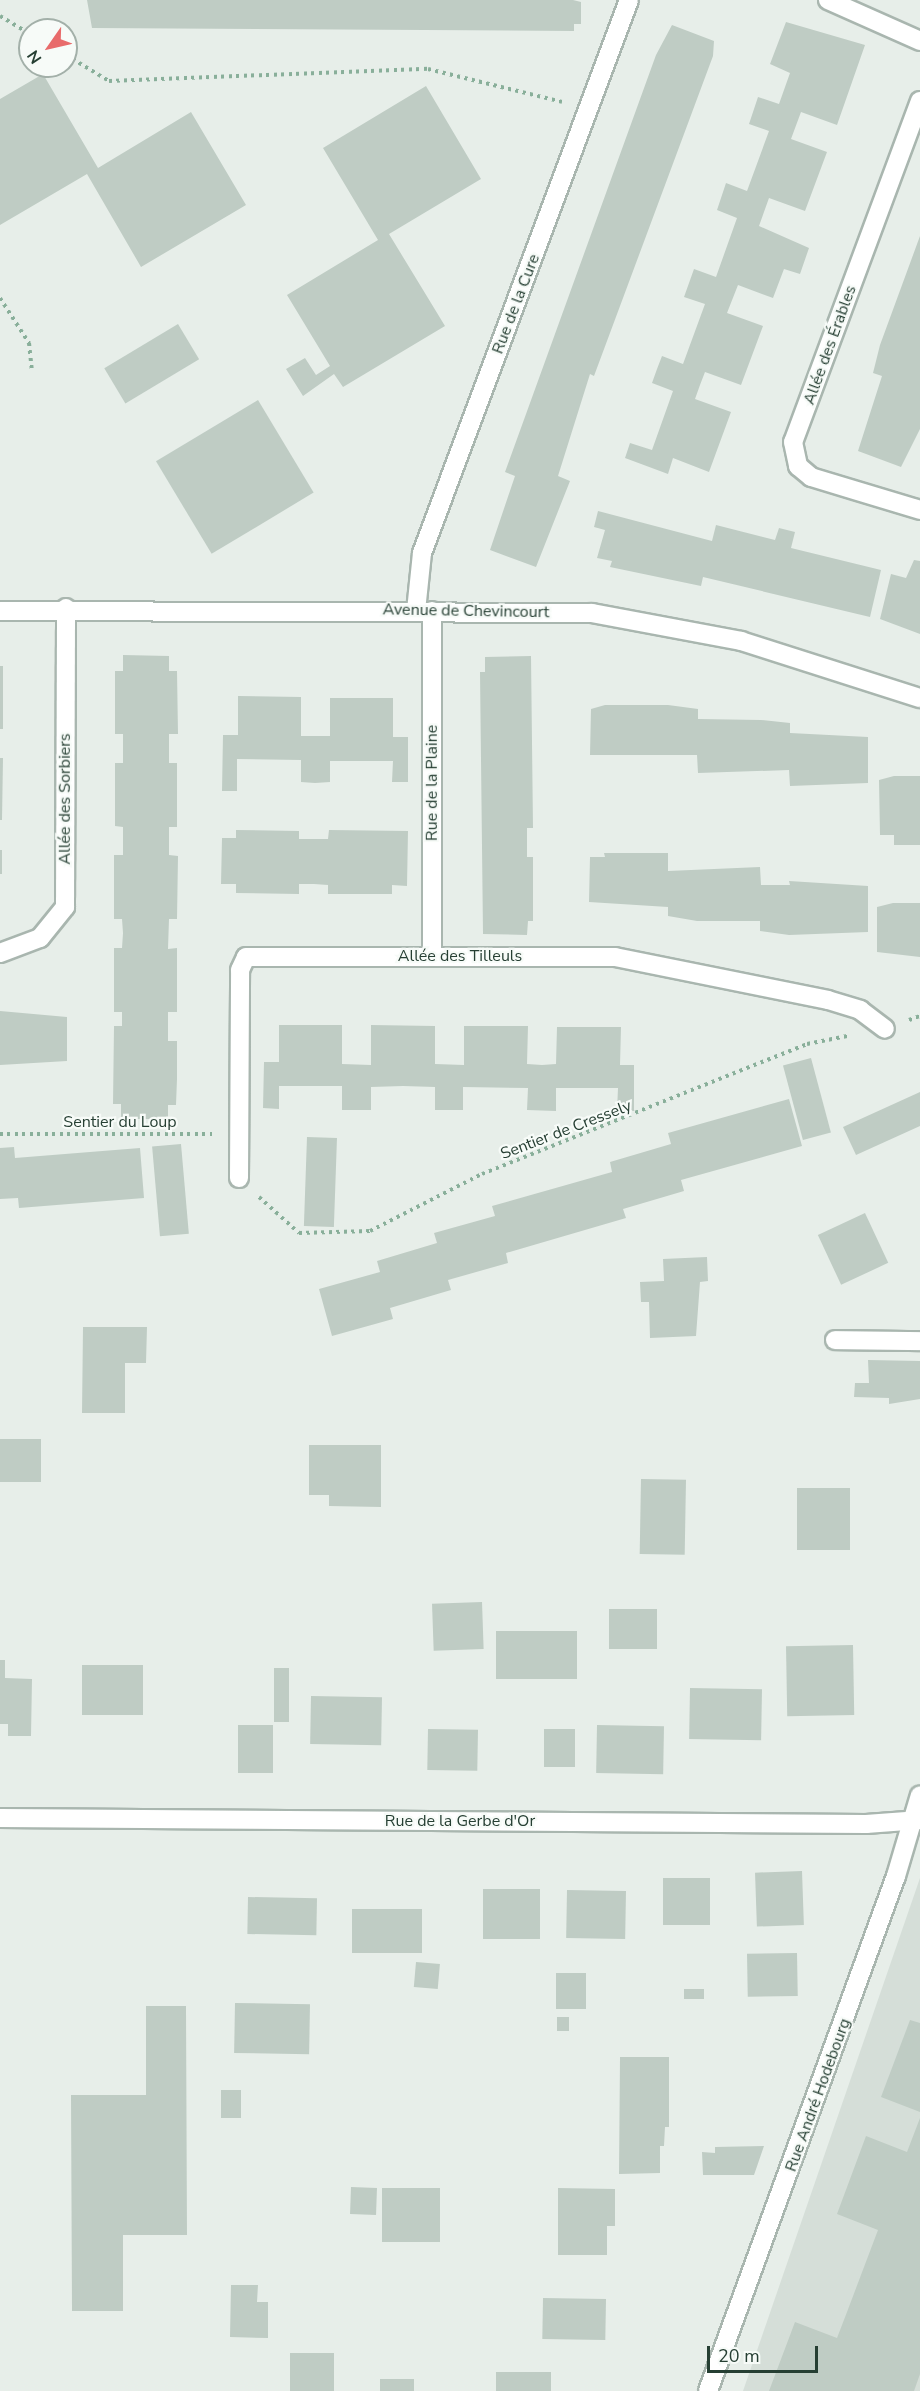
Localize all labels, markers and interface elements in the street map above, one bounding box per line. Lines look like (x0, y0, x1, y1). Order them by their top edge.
north arrow (18, 18, 78, 78)
text: N (22, 46, 47, 68)
street label: Rue de la Cure (488, 251, 544, 357)
street label: Allée des Érables (800, 283, 860, 407)
street label: Avenue de Chevincourt (382, 600, 550, 622)
street label: Rue de la Plaine (422, 725, 442, 841)
street label: Allée des Sorbiers (55, 733, 75, 865)
street label: Allée des Tilleuls (398, 946, 522, 966)
street label: Sentier de Cressely (498, 1096, 634, 1164)
street label: Sentier du Loup (63, 1112, 177, 1132)
street label: Rue de la Gerbe d'Or (385, 1811, 535, 1831)
street label: Rue André Hodebourg (781, 2016, 855, 2174)
scale bar (710, 2334, 821, 2372)
text: 20 m (718, 2344, 760, 2368)

